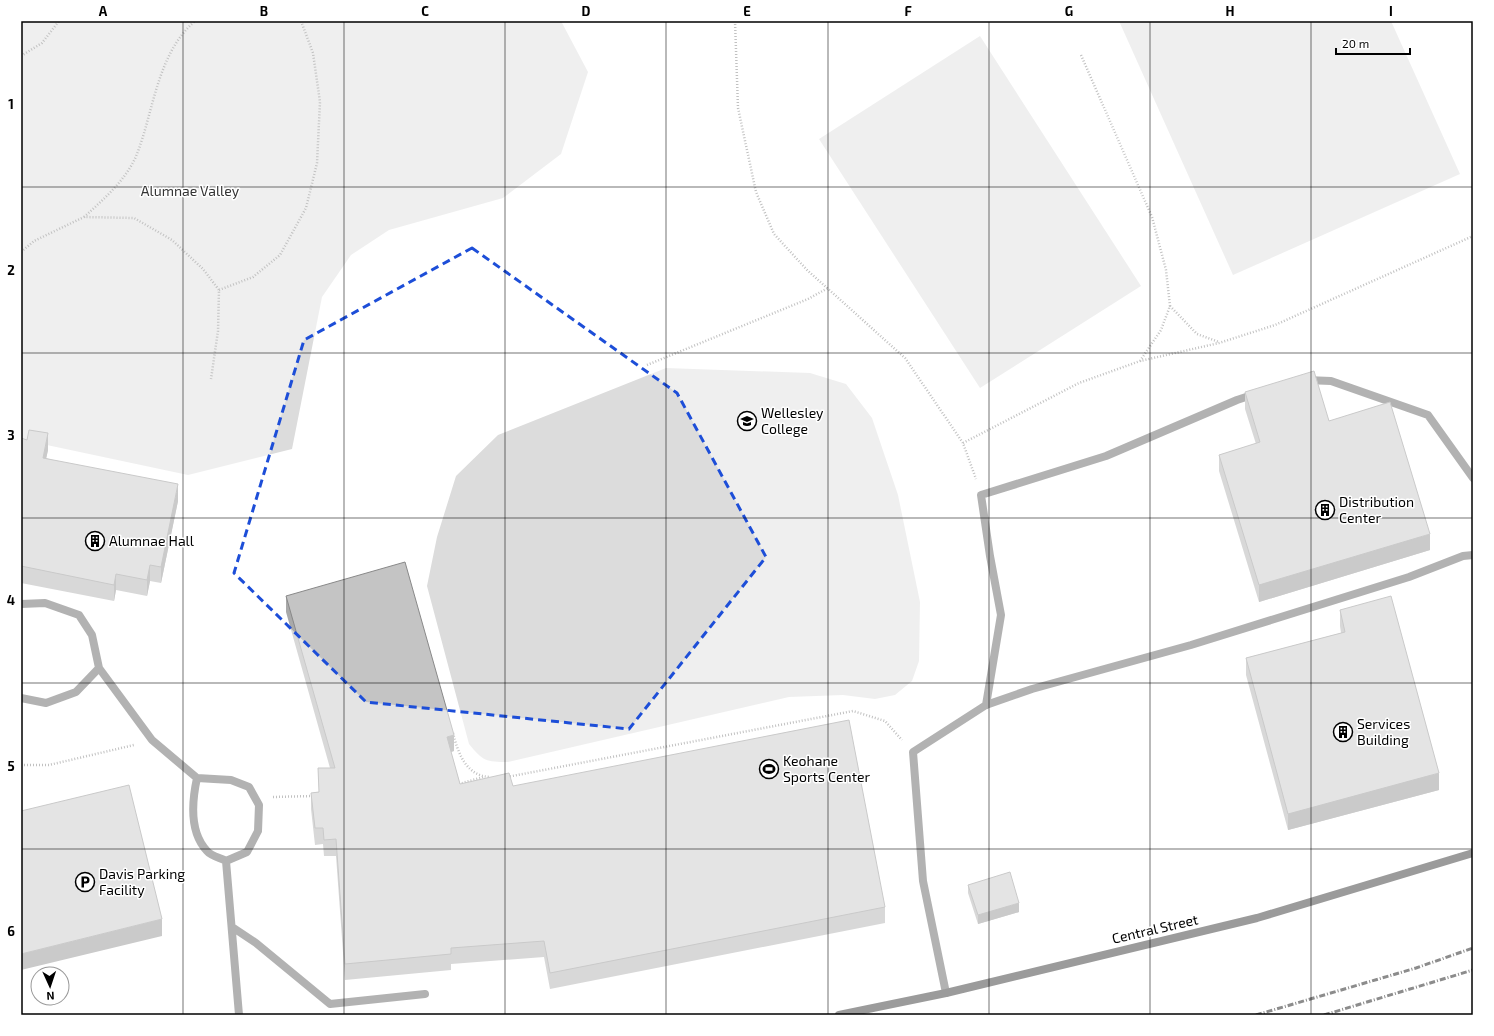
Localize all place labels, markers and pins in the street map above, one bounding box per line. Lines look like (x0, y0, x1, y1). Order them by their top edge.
place label: Wellesley College (761, 404, 824, 437)
school or university icon: Wellesley College (736, 410, 758, 432)
place label: Distribution Center (1339, 493, 1414, 526)
building icon: Distribution Center (1314, 499, 1336, 521)
building icon: Alumnae Hall (84, 530, 106, 552)
place label: Alumnae Hall (109, 532, 195, 549)
place label: Services Building (1357, 715, 1410, 748)
building icon: Services Building (1332, 721, 1354, 743)
place label: Keohane Sports Center (783, 752, 871, 785)
sports icon: Keohane Sports Center (758, 758, 780, 780)
place label: Davis Parking Facility (99, 865, 185, 898)
parking icon: Davis Parking Facility (74, 871, 96, 893)

